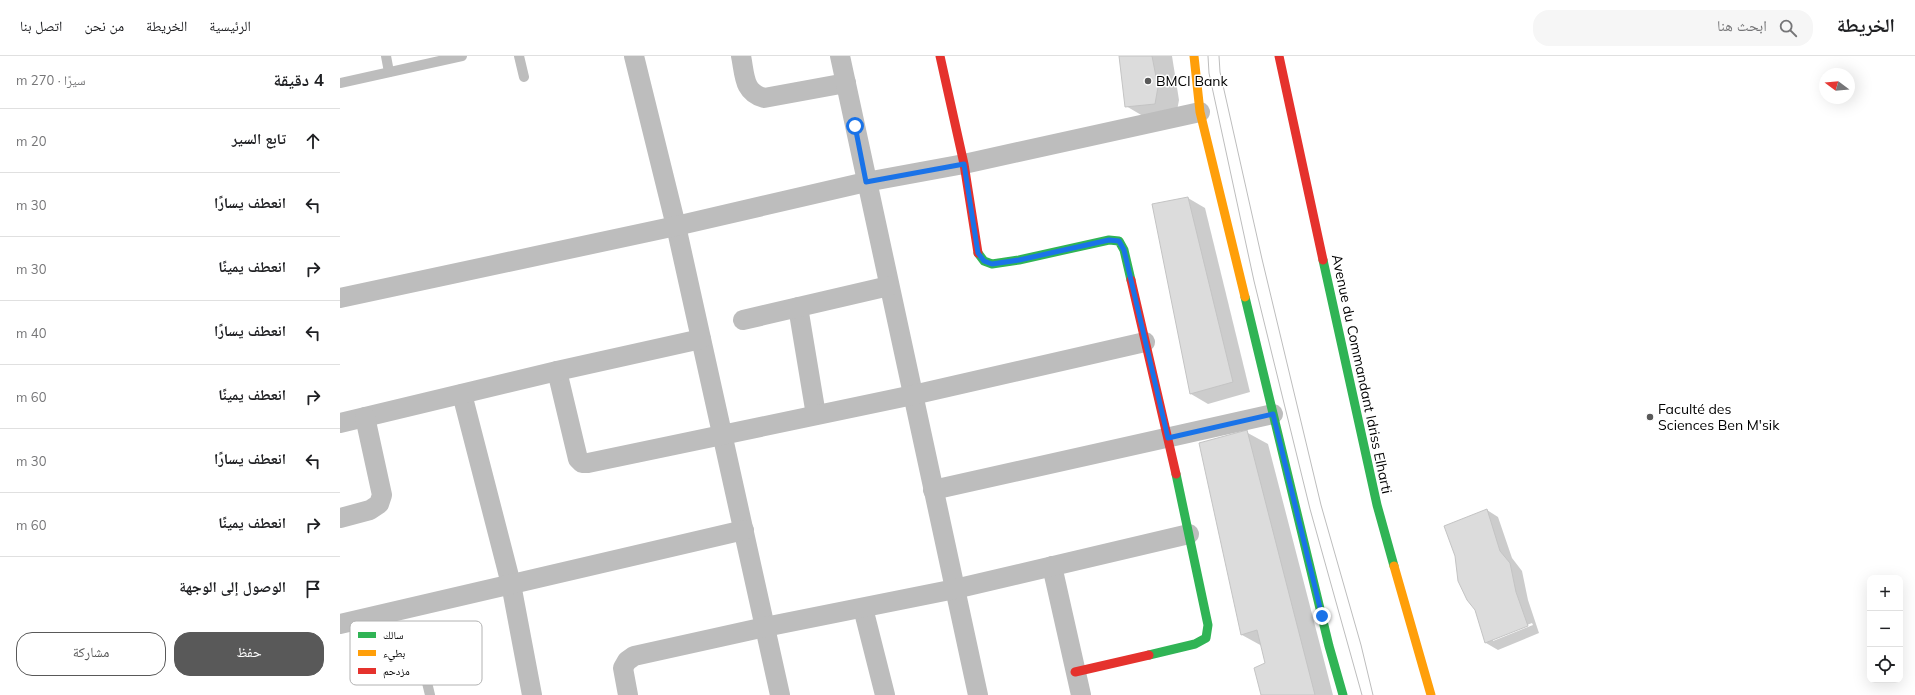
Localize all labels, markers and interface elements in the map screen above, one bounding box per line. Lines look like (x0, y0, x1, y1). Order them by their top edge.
search box (1533, 10, 1813, 46)
text: الخريطة (1837, 13, 1895, 37)
text: ابحث هنا (1717, 16, 1767, 35)
text: اتصل بنا (20, 17, 62, 35)
text: من نحن (84, 17, 124, 35)
text: الخريطة (146, 17, 187, 35)
text: الرئيسية (209, 17, 251, 35)
icon: search (1777, 17, 1799, 39)
north arrow (1819, 68, 1855, 104)
text: 4 دقيقة (273, 69, 324, 90)
text: سيرًا · 270 m (16, 72, 86, 88)
place label: BMCI Bank (1156, 72, 1229, 90)
marker: BMCI Bank (1143, 76, 1153, 86)
route start (846, 117, 864, 135)
text: تابع السير (232, 129, 286, 148)
icon: ahead (302, 130, 324, 152)
text: 20 m (16, 133, 46, 149)
text: انعطف يسارًا (214, 193, 286, 212)
icon: left (302, 194, 324, 216)
text: 30 m (16, 197, 46, 213)
street label: Avenue du Commandant Idriss Elharti (1328, 253, 1396, 495)
text: انعطف يمينًا (218, 257, 286, 276)
icon: right (302, 258, 324, 280)
text: 30 m (16, 261, 46, 277)
text: انعطف يسارًا (214, 321, 286, 340)
icon: left (302, 322, 324, 344)
text: 40 m (16, 325, 46, 341)
text: انعطف يمينًا (218, 385, 286, 404)
icon: right (302, 386, 324, 408)
text: 60 m (16, 389, 46, 405)
place label: Faculté des Sciences Ben M'sik (1658, 400, 1780, 434)
marker: Faculté des Sciences Ben M'sik (1645, 412, 1655, 422)
text: انعطف يسارًا (214, 449, 286, 468)
icon: left (302, 450, 324, 472)
text: 30 m (16, 453, 46, 469)
text: انعطف يمينًا (218, 513, 286, 532)
icon: right (302, 514, 324, 536)
text: 60 m (16, 517, 46, 533)
map controls (1867, 575, 1903, 683)
button: + (1867, 575, 1903, 611)
text: الوصول إلى الوجهة (179, 577, 286, 596)
icon: arrive (302, 578, 324, 600)
route end (1313, 607, 1331, 625)
button: − (1867, 611, 1903, 647)
legend (350, 621, 482, 685)
text: سالك (383, 628, 403, 642)
button: مشاركة (16, 632, 166, 676)
button: حفظ (174, 632, 324, 676)
text: بطيء (383, 646, 405, 662)
button: locate (1867, 647, 1903, 683)
text: مزدحم (383, 664, 410, 679)

